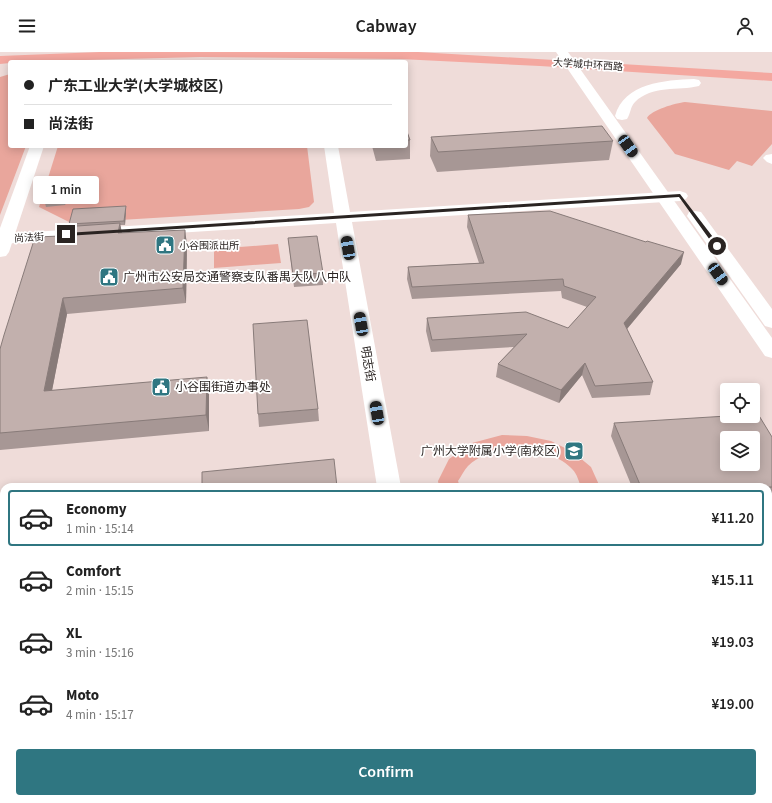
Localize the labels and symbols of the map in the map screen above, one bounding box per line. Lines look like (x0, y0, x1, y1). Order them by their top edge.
street label: 大学城中环西路 (553, 56, 623, 74)
car (616, 133, 640, 159)
callout: 1 min (33, 176, 99, 204)
route end (57, 225, 75, 243)
street label: 尚法街 (14, 230, 45, 246)
public building icon: 小谷围派出所 (154, 234, 176, 256)
car (340, 235, 356, 261)
route start (708, 237, 726, 255)
place label: 小谷围派出所 (179, 239, 239, 253)
car (706, 261, 730, 287)
public building icon: 广州市公安局交通警察支队番禺大队八中队 (98, 266, 120, 288)
place label: 广州市公安局交通警察支队番禺大队八中队 (123, 269, 351, 286)
car (353, 311, 369, 337)
street label: 明志街 (356, 345, 379, 383)
public building icon: 小谷围街道办事处 (150, 376, 172, 398)
place label: 小谷围街道办事处 (175, 379, 271, 396)
car (369, 400, 385, 426)
school or university icon: 广州大学附属小学(南校区) (563, 440, 585, 462)
place label: 广州大学附属小学(南校区) (421, 443, 560, 460)

